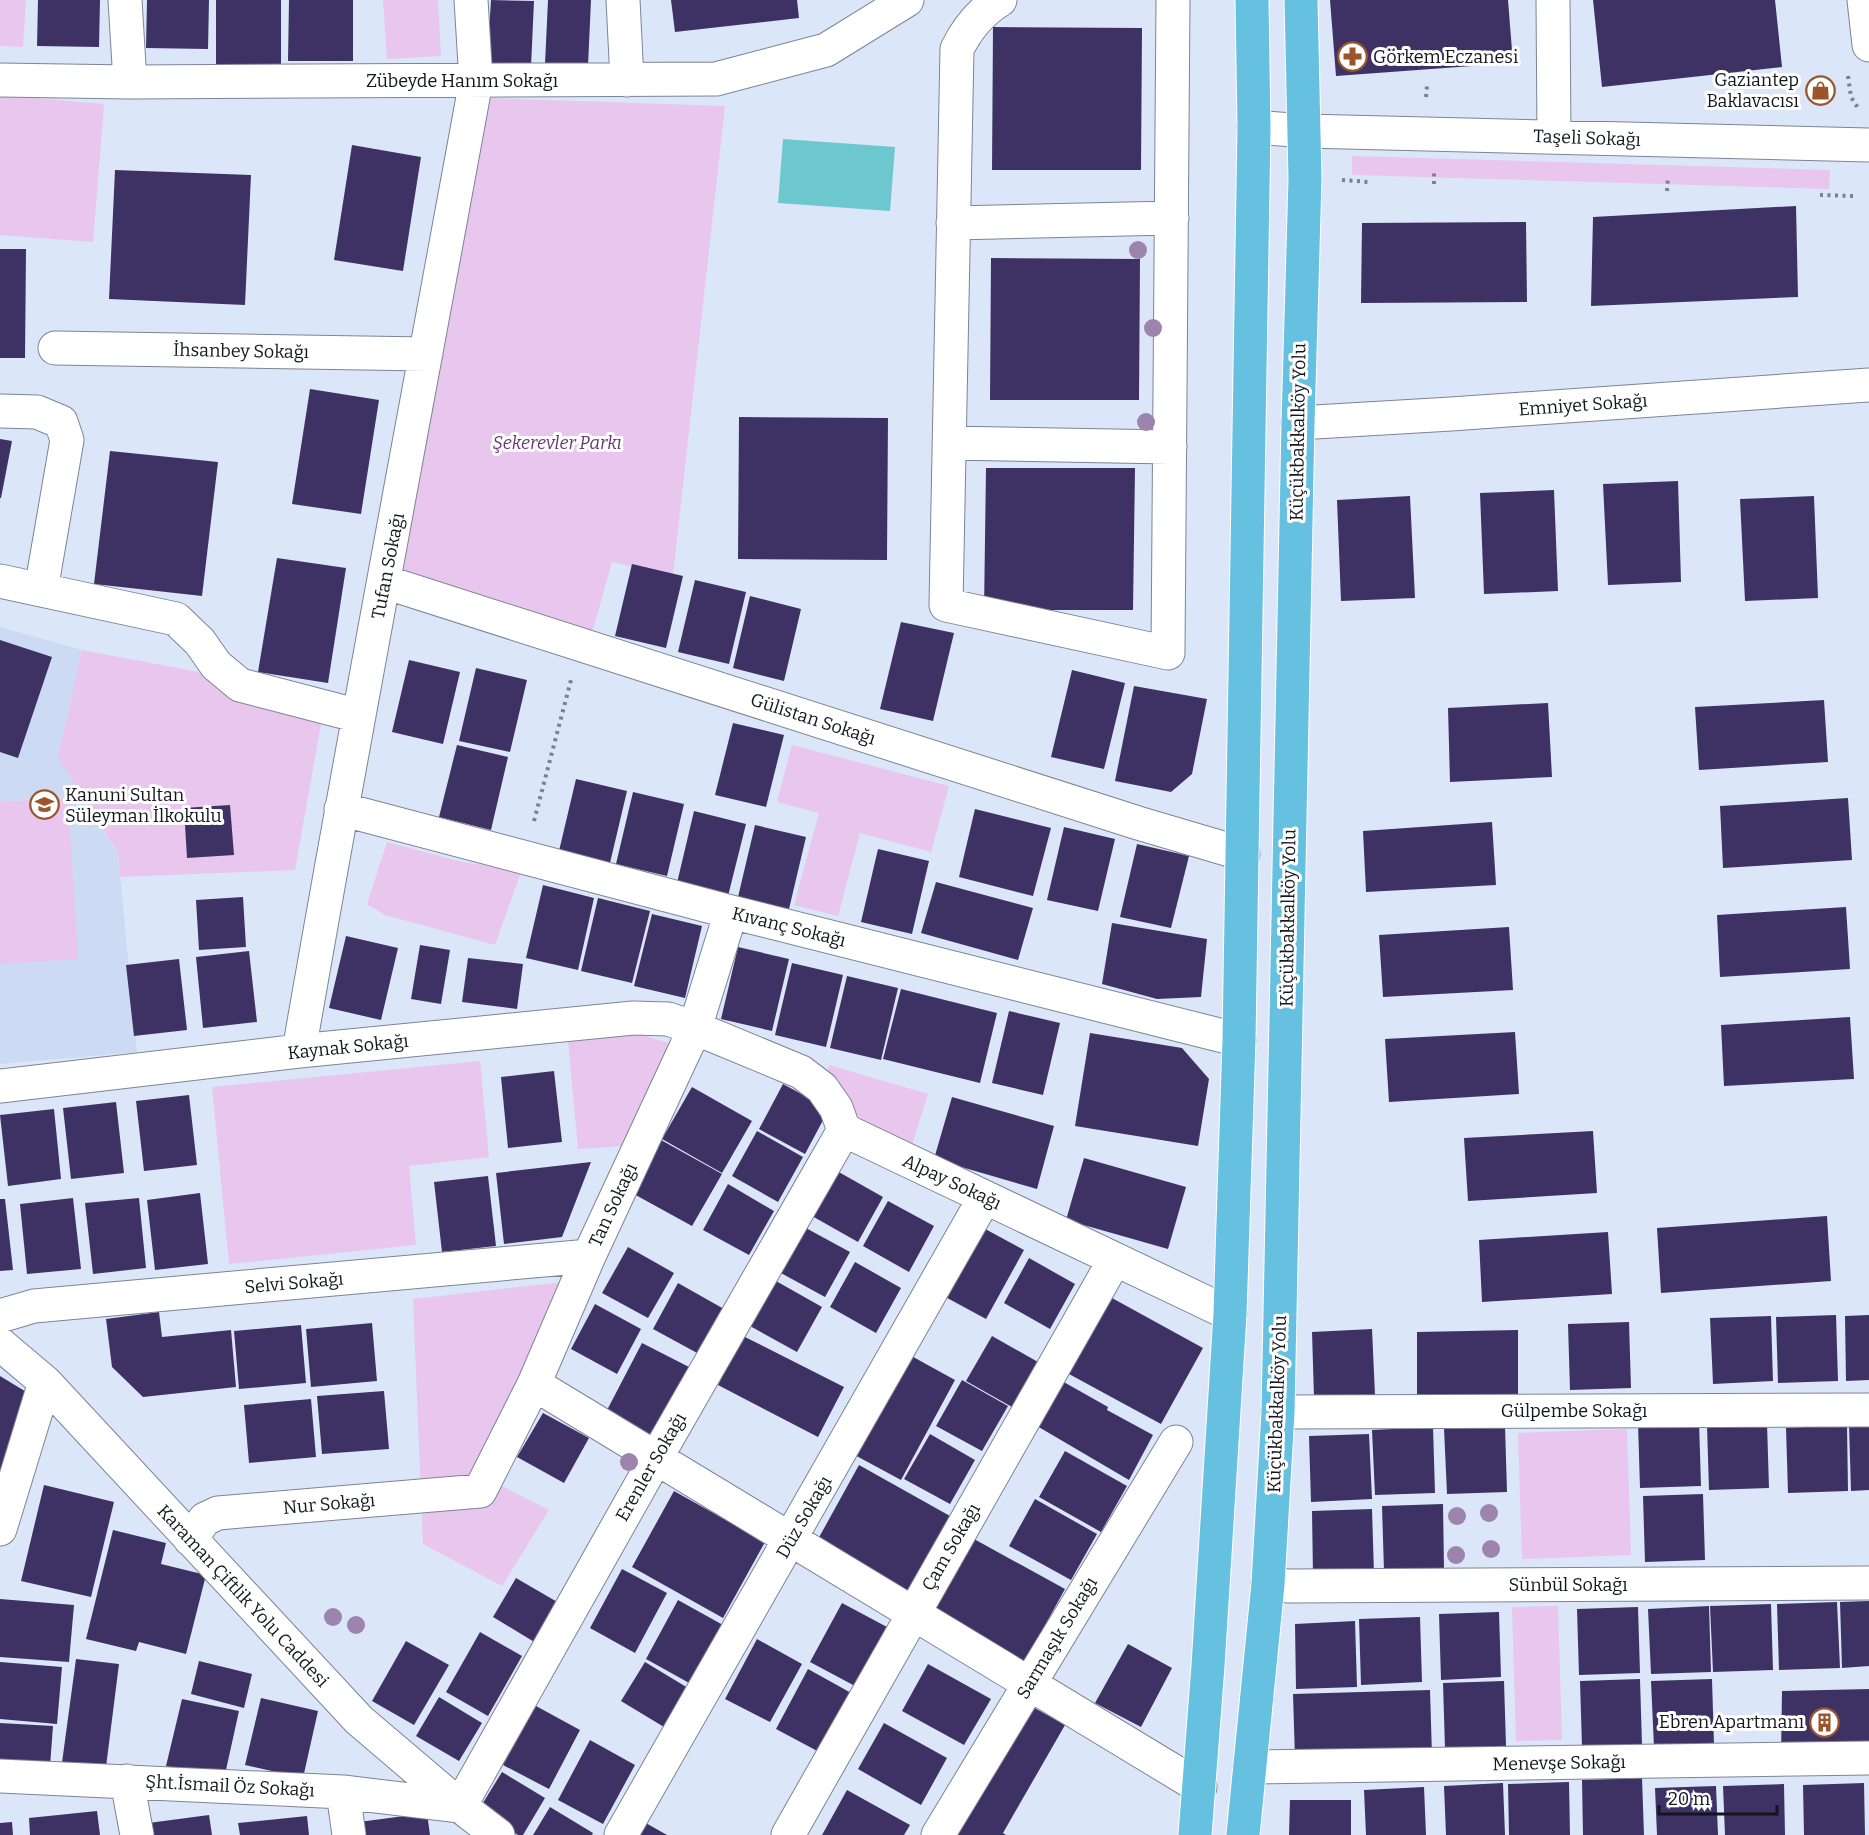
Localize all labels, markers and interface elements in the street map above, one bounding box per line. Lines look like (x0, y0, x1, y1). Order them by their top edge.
pharmacy icon: Görkem Eczanesi (1336, 41, 1368, 73)
place label: Görkem Eczanesi (1373, 46, 1518, 68)
place label: Gaziantep Baklavacısı (1706, 69, 1799, 112)
street label: Zübeyde Hanım Sokağı (366, 70, 558, 92)
shop icon: Gaziantep Baklavacısı (1804, 74, 1836, 106)
street label: Taşeli Sokağı (1533, 125, 1641, 151)
street label: İhsanbey Sokağı (173, 339, 309, 363)
street label: Küçükbakkalköy Yolu (1285, 343, 1311, 521)
street label: Emniyet Sokağı (1518, 390, 1648, 420)
park label: Şekerevler Parkı (492, 432, 622, 454)
street label: Tufan Sokağı (367, 511, 409, 621)
street label: Gülistan Sokağı (748, 688, 878, 750)
place label: Kanuni Sultan Süleyman İlkokulu (65, 784, 222, 827)
school or university icon: Kanuni Sultan Süleyman İlkokulu (28, 789, 60, 821)
street label: Küçükbakkalköy Yolu (1275, 829, 1301, 1007)
street label: Kıvanç Sokağı (730, 902, 848, 952)
street label: Kaynak Sokağı (286, 1030, 410, 1064)
street label: Alpay Sokağı (899, 1150, 1005, 1214)
street label: Tan Sokağı (584, 1160, 642, 1250)
street label: Selvi Sokağı (244, 1268, 344, 1298)
street label: Küçükbakkalköy Yolu (1263, 1315, 1291, 1493)
street label: Gülpembe Sokağı (1501, 1400, 1647, 1422)
street label: Erenler Sokağı (611, 1409, 691, 1525)
street label: Düz Sokağı (772, 1472, 836, 1562)
street label: Nur Sokağı (282, 1489, 376, 1519)
street label: Çam Sokağı (917, 1499, 985, 1595)
street label: Karaman Çiftlik Yolu Caddesi (153, 1500, 333, 1692)
street label: Sarmaşık Sokağı (1012, 1573, 1102, 1703)
street label: Sünbül Sokağı (1508, 1574, 1628, 1596)
building icon: Ebren Apartmanı (1809, 1706, 1841, 1738)
place label: Ebren Apartmanı (1659, 1711, 1804, 1733)
street label: Menevşe Sokağı (1492, 1751, 1626, 1775)
street label: Şht.İsmail Öz Sokağı (145, 1771, 315, 1801)
scale bar (1659, 1778, 1778, 1816)
text: 20 m (1668, 1788, 1710, 1810)

